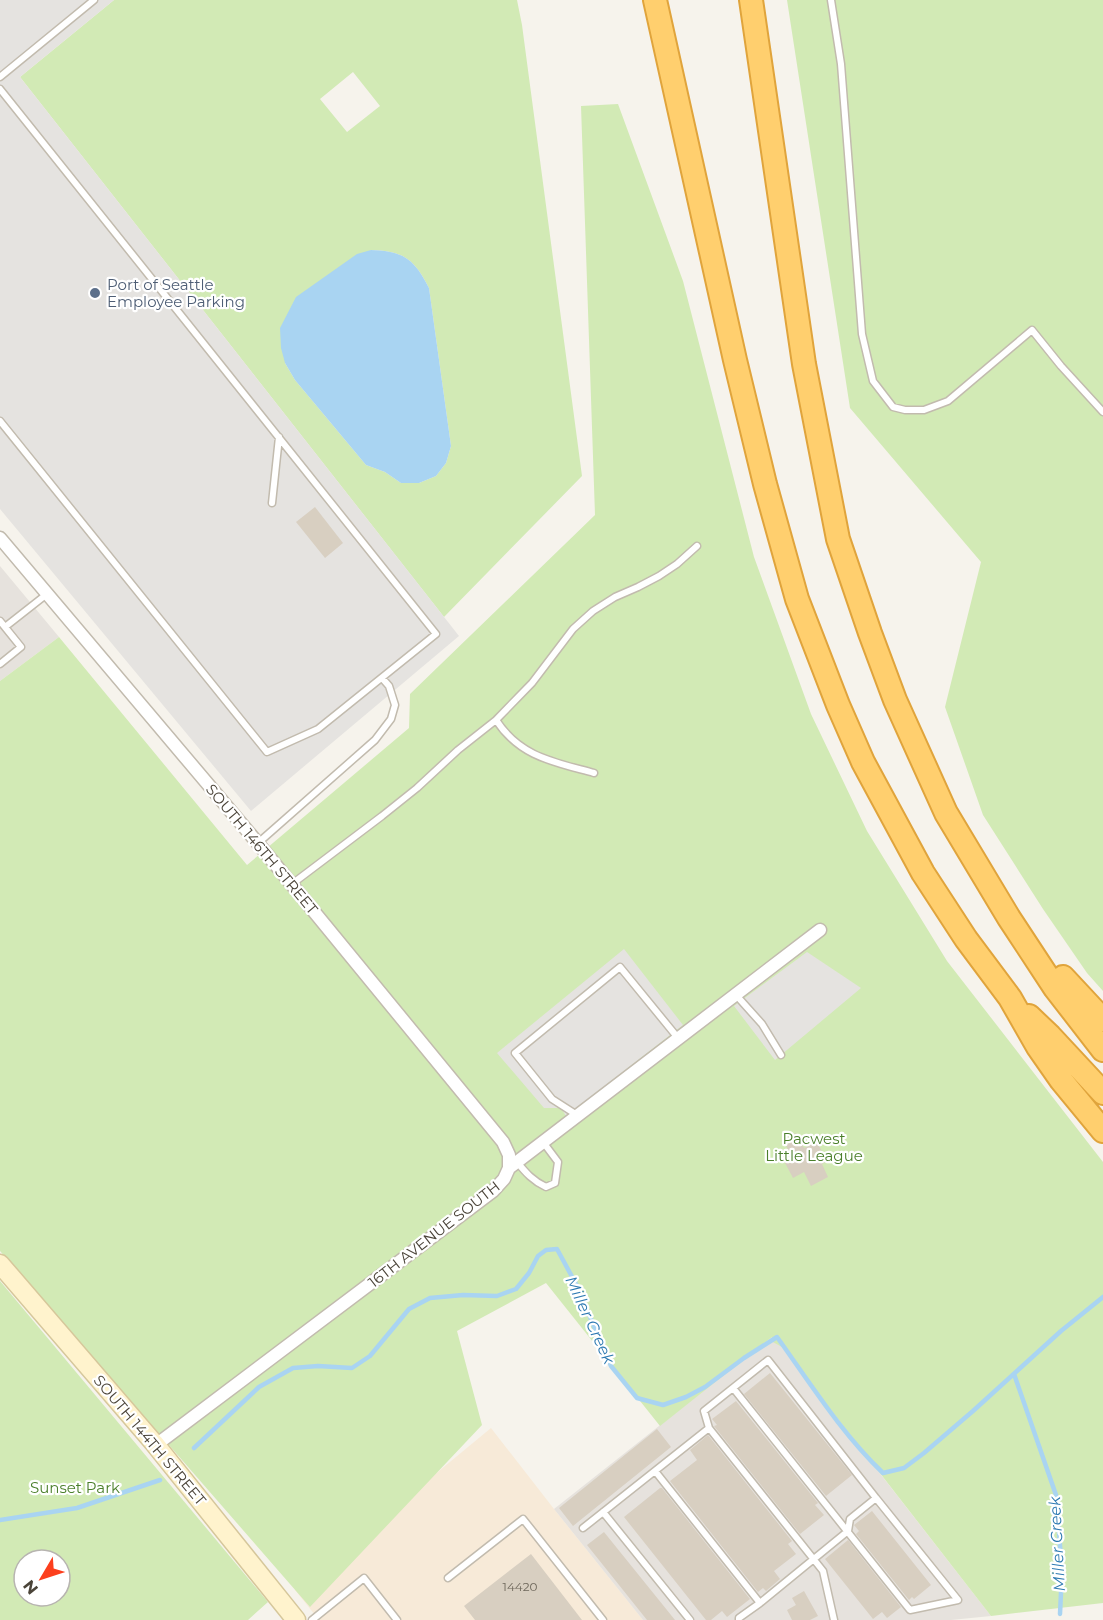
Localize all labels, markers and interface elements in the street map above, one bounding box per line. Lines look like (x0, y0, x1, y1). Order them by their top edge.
place label: Port of Seattle Employee Parking (107, 275, 245, 311)
marker: Port of Seattle Employee Parking (88, 286, 102, 300)
street label: SOUTH 146TH STREET (202, 780, 322, 918)
park label: Pacwest Little League (765, 1129, 863, 1165)
street label: 16TH AVENUE SOUTH (364, 1177, 504, 1291)
water label: Miller Creek (561, 1273, 619, 1368)
street label: SOUTH 144TH STREET (90, 1371, 210, 1509)
park label: Sunset Park (30, 1478, 120, 1497)
water label: Miller Creek (1045, 1495, 1069, 1592)
north arrow (12, 1548, 72, 1608)
text: N (19, 1576, 42, 1598)
house number: 14420 (503, 1579, 538, 1594)

